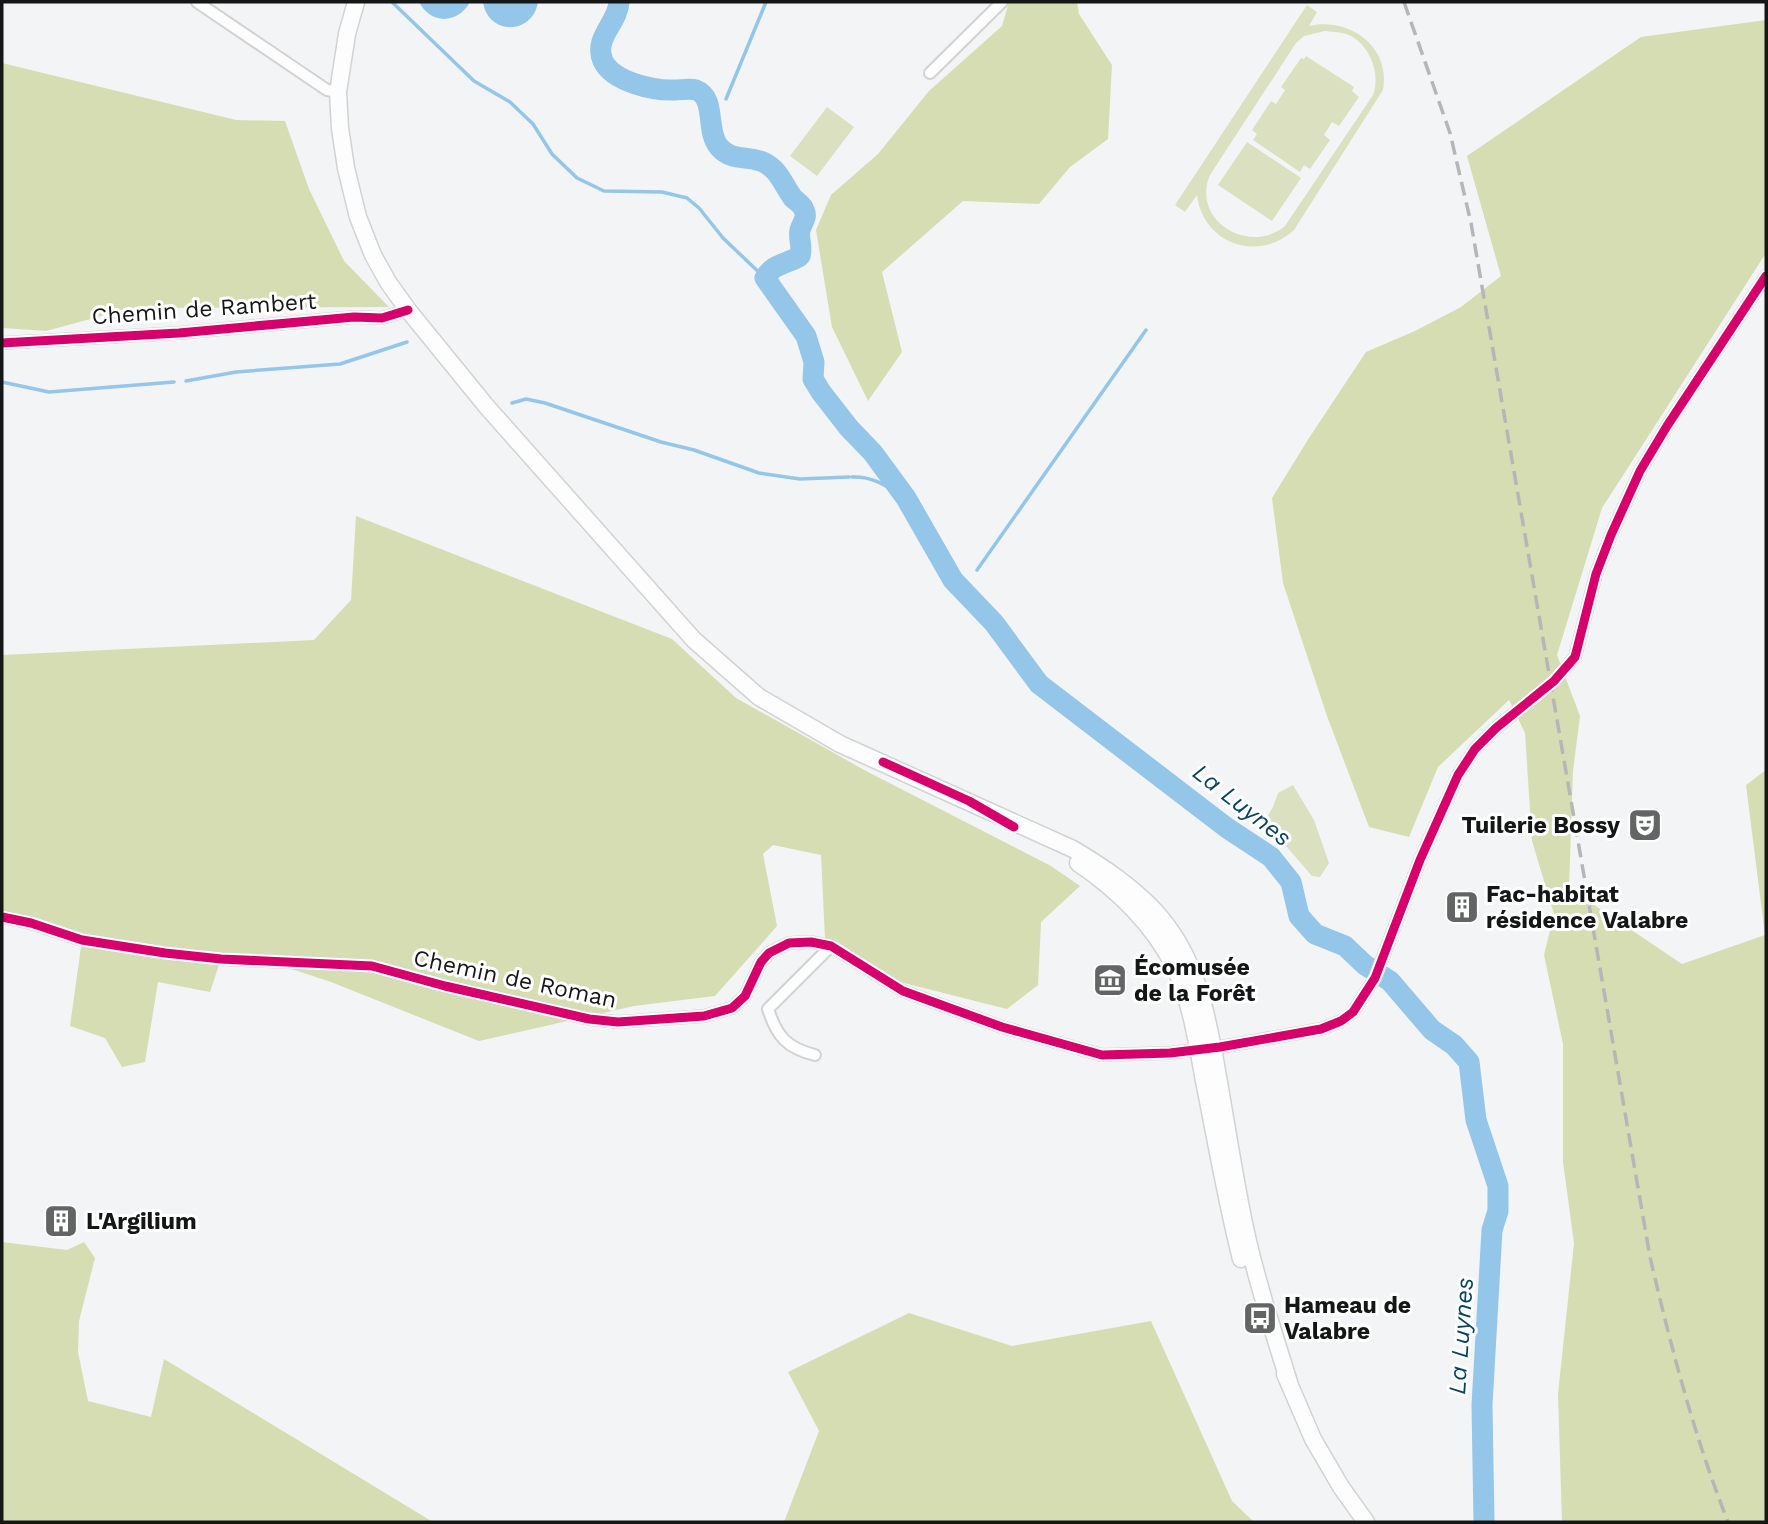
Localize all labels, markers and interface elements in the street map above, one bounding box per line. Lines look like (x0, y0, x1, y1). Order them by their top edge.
street label: Chemin de Rambert (91, 288, 318, 330)
water label: La Luynes (1187, 758, 1297, 852)
theatre icon: Tuilerie Bossy (1626, 806, 1664, 844)
place label: Tuilerie Bossy (1461, 812, 1620, 839)
place label: Fac-habitat résidence Valabre (1486, 881, 1688, 934)
building icon: Fac-habitat résidence Valabre (1443, 888, 1481, 926)
street label: Chemin de Roman (411, 944, 619, 1014)
place label: Écomusée de la Forêt (1134, 954, 1255, 1007)
museum icon: Écomusée de la Forêt (1091, 961, 1129, 999)
building icon: L'Argilium (42, 1202, 80, 1240)
place label: L'Argilium (86, 1208, 197, 1235)
water label: La Luynes (1443, 1277, 1479, 1395)
place label: Hameau de Valabre (1284, 1292, 1411, 1345)
bus stop icon: Hameau de Valabre (1241, 1299, 1279, 1337)

